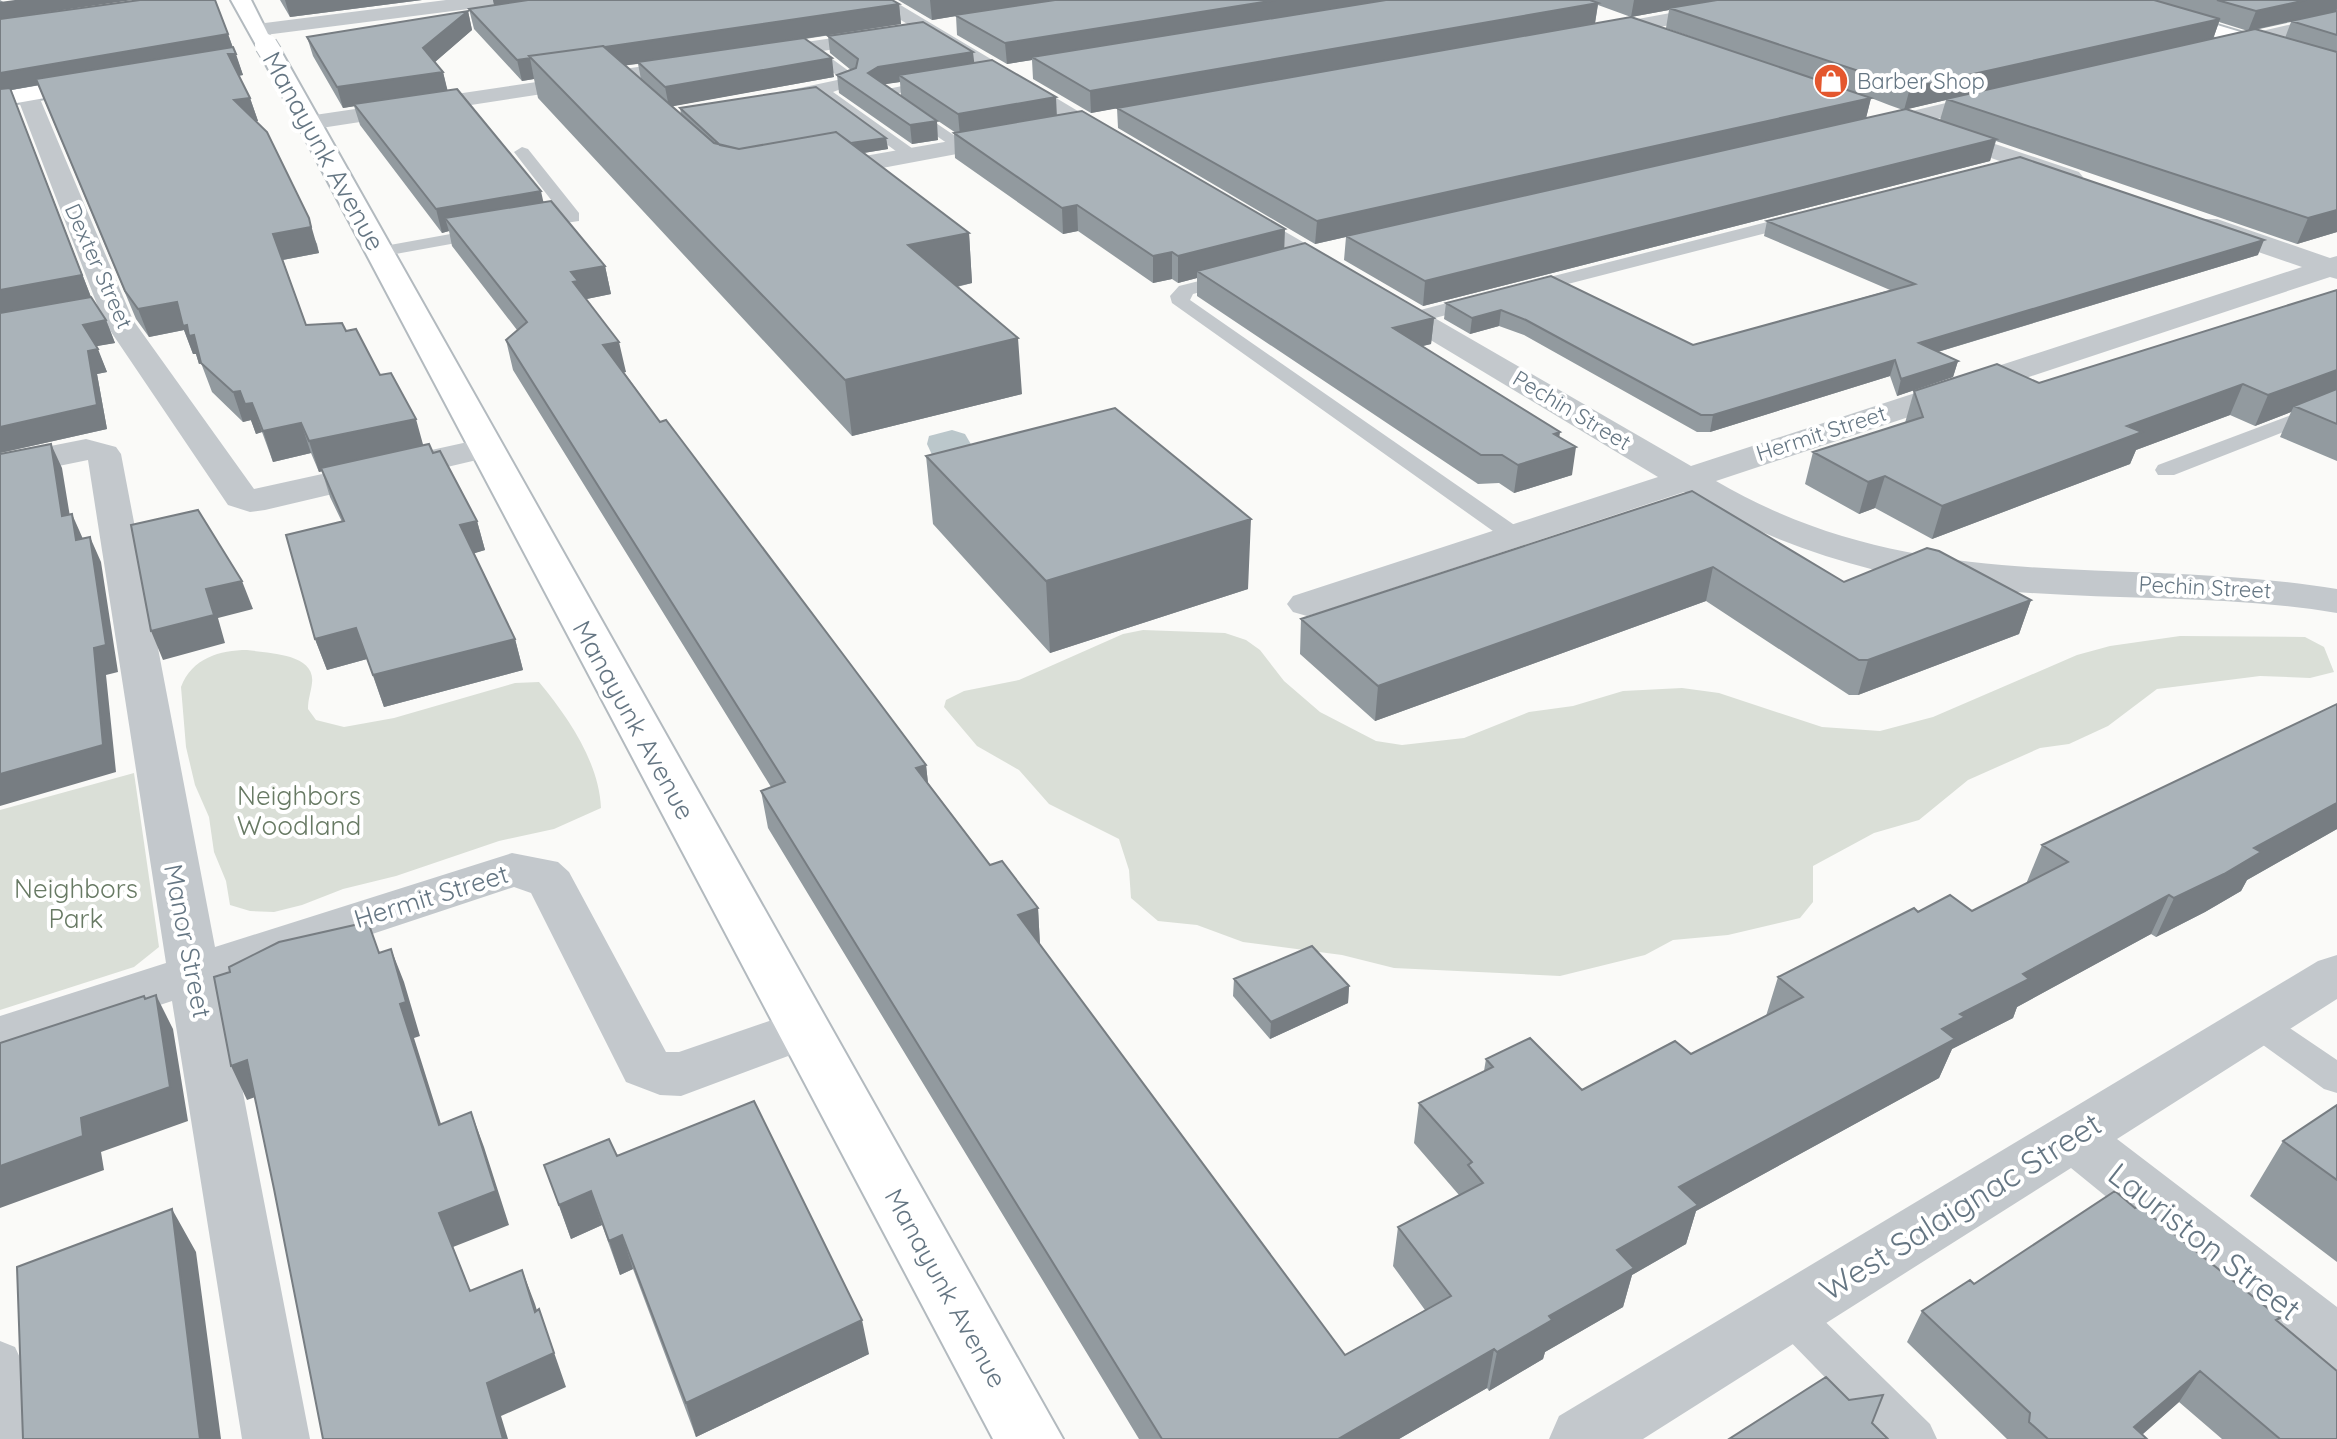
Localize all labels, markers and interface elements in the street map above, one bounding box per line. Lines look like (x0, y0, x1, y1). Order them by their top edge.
street label: Manayunk Avenue (256, 46, 392, 256)
shop icon: Barber Shop (1812, 62, 1850, 100)
place label: Barber Shop (1857, 67, 1985, 95)
street label: Dexter Street (59, 199, 139, 333)
street label: Pechin Street (1508, 364, 1636, 456)
street label: Hermit Street (1752, 399, 1890, 467)
street label: Pechin Street (2138, 570, 2272, 604)
street label: Manayunk Avenue (566, 615, 702, 825)
park label: Neighbors Woodland (237, 779, 361, 842)
street label: Hermit Street (350, 857, 512, 935)
street label: Manor Street (157, 861, 219, 1021)
park label: Neighbors Park (14, 872, 138, 935)
street label: West Salaignac Street (1812, 1103, 2108, 1309)
street label: Lauriston Street (2101, 1153, 2309, 1329)
street label: Manayunk Avenue (878, 1183, 1014, 1393)

